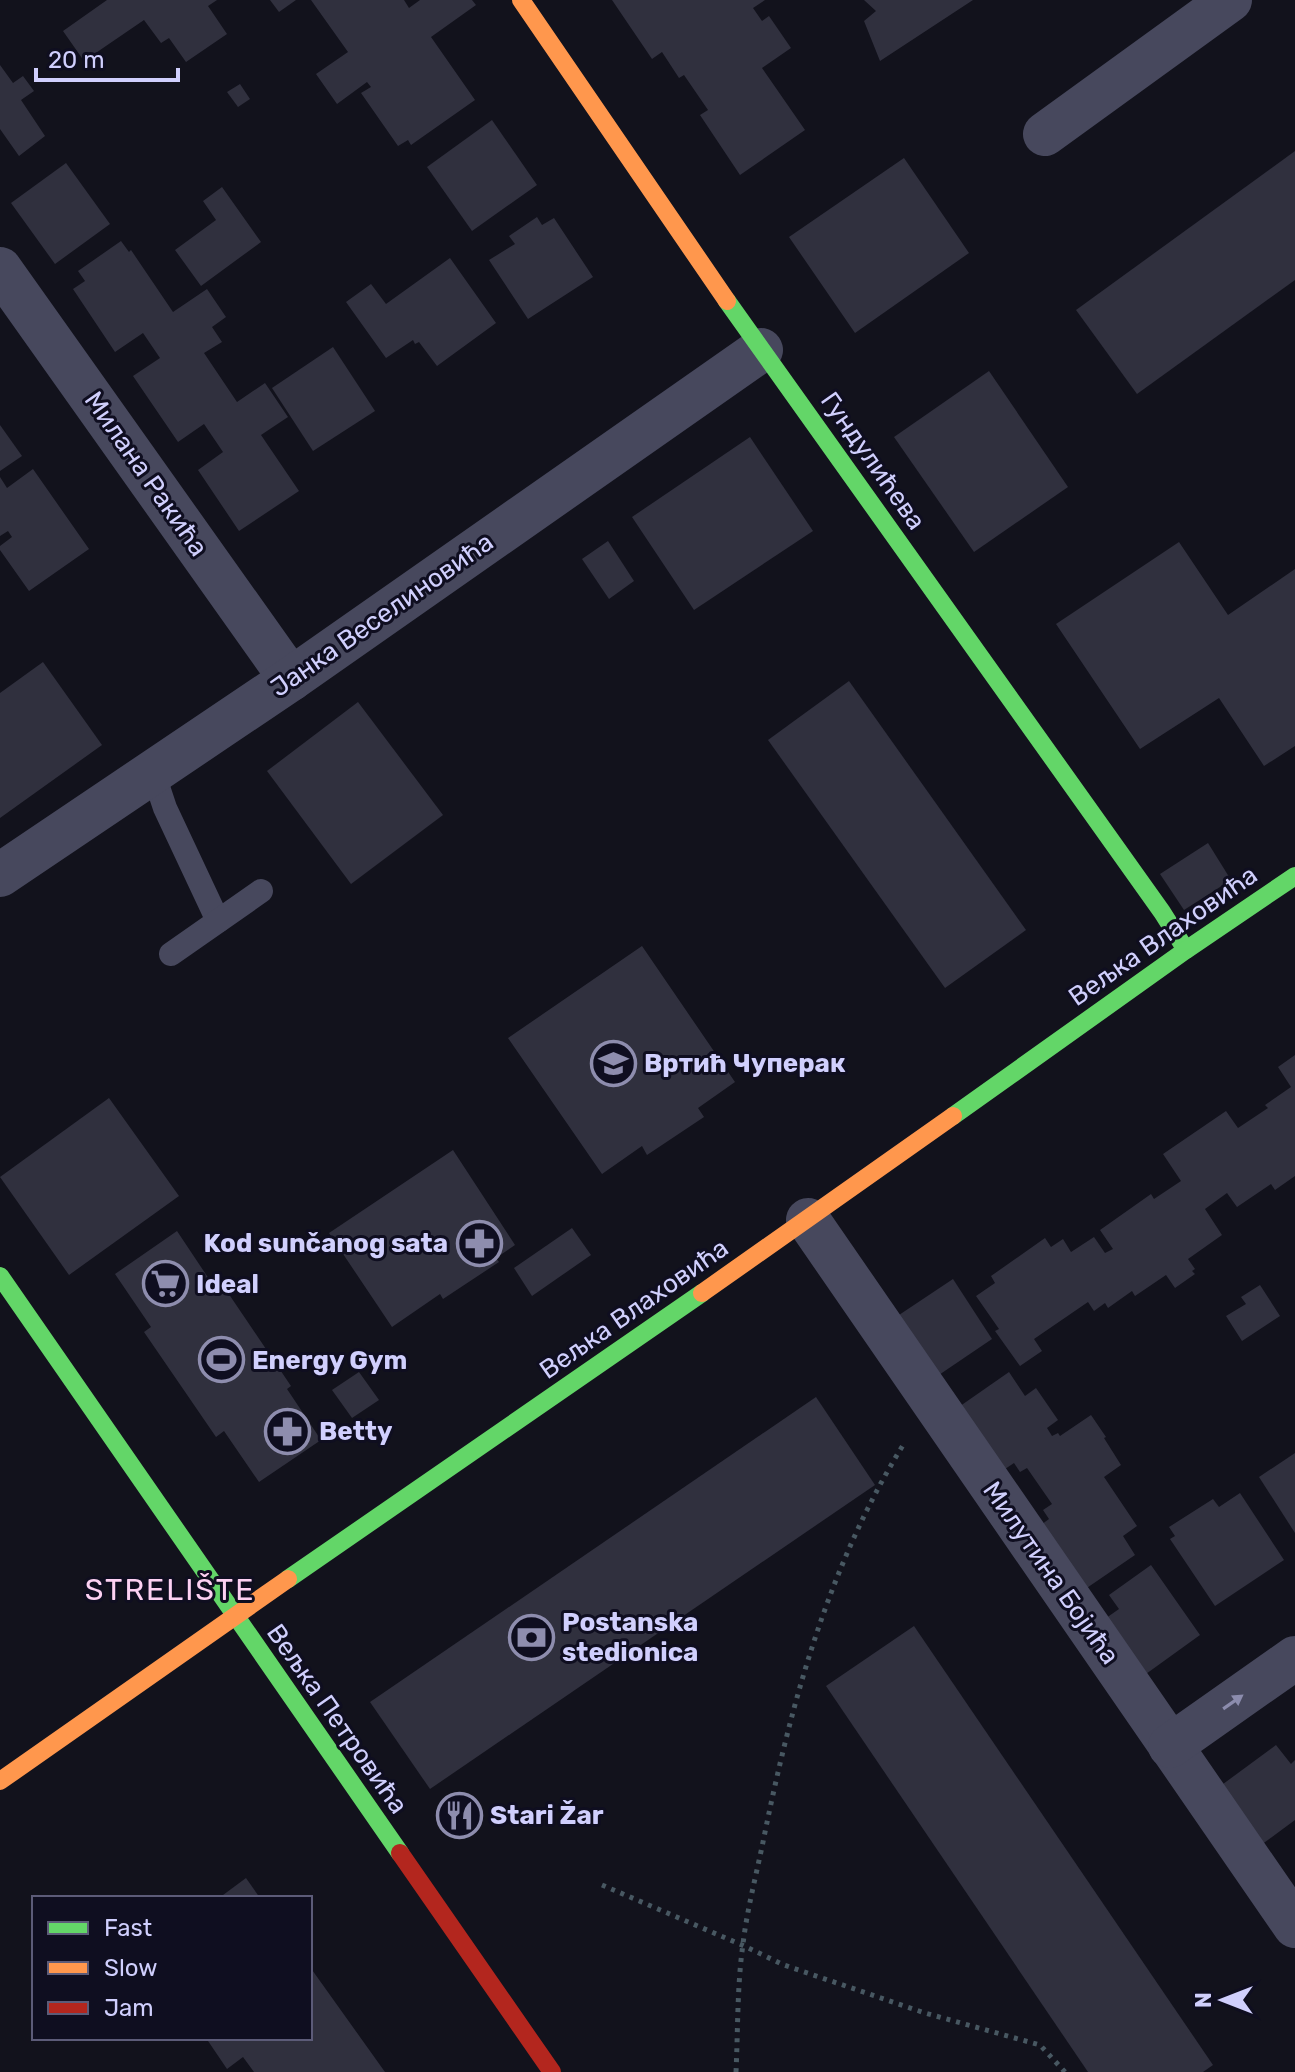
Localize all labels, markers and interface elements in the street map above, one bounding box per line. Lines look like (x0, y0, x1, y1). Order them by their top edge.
scale bar (36, 32, 178, 82)
text: 20 m (48, 46, 105, 74)
street label: Милана Ракића (78, 386, 214, 562)
street label: Гундулићева (814, 386, 932, 536)
street label: Јанка Веселиновића (265, 526, 499, 704)
street label: Вељка Влаховића (1063, 859, 1263, 1013)
school or university icon: Вртић Чуперак (589, 1039, 637, 1087)
place label: Вртић Чуперак (644, 1048, 846, 1079)
pharmacy icon: Kod sunčanog sata (455, 1219, 503, 1267)
place label: Kod sunčanog sata (204, 1228, 448, 1259)
street label: Вељка Влаховића (534, 1232, 734, 1386)
supermarket icon: Ideal (141, 1260, 189, 1308)
place label: Ideal (196, 1269, 259, 1300)
sports icon: Energy Gym (197, 1336, 245, 1384)
place label: Energy Gym (252, 1345, 407, 1376)
pharmacy icon: Betty (264, 1407, 312, 1455)
place label: Betty (319, 1416, 393, 1447)
street label: Милутина Бојића (976, 1476, 1126, 1670)
district label: STRELIŠTE (85, 1572, 255, 1608)
place label: Postanska stedionica (562, 1607, 698, 1668)
bank icon: Postanska stedionica (507, 1613, 555, 1661)
street label: Вељка Петровића (260, 1618, 414, 1820)
one-way arrow (1222, 1695, 1243, 1710)
restaurant icon: Stari Žar (435, 1791, 483, 1839)
place label: Stari Žar (490, 1800, 604, 1831)
legend (32, 1896, 312, 2040)
text: Fast (104, 1914, 152, 1942)
text: Slow (104, 1954, 157, 1982)
north arrow (1183, 1960, 1263, 2040)
text: N (1190, 1992, 1217, 2008)
text: Jam (104, 1994, 154, 2022)

